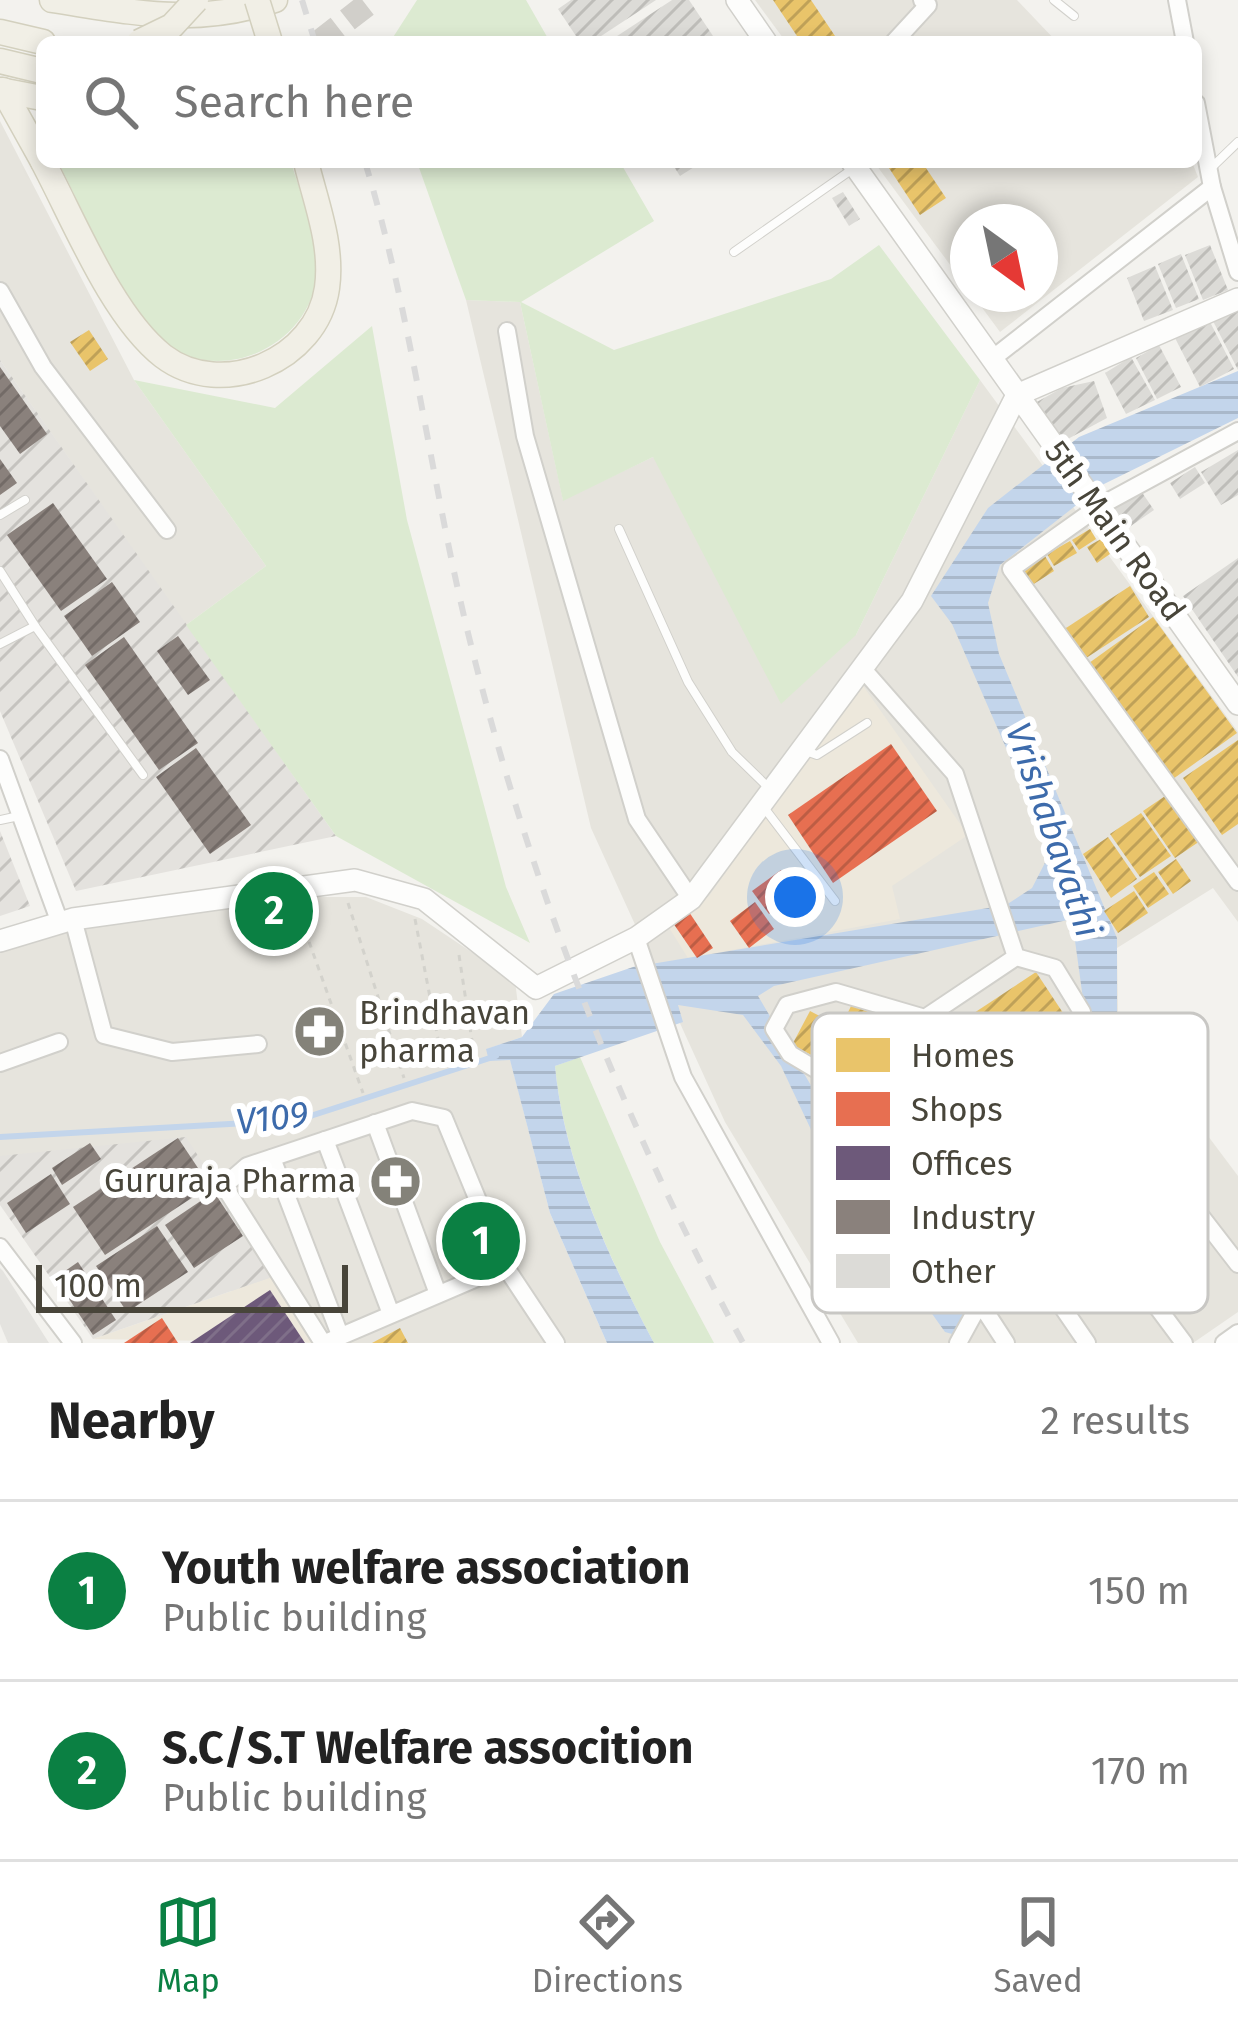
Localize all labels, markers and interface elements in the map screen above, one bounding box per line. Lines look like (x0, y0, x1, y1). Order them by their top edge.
search box (36, 36, 1202, 168)
icon: search (78, 69, 144, 135)
text: Search here (174, 75, 414, 129)
north arrow (950, 204, 1058, 312)
street label: 5th Main Road (1036, 433, 1194, 629)
water label: Vrishabavathi (996, 717, 1110, 943)
pin: 2 (235, 866, 313, 956)
your location (765, 867, 825, 927)
place label: Brindhavan pharma (359, 993, 530, 1071)
pharmacy icon: Brindhavan pharma (292, 1004, 348, 1060)
legend (812, 1013, 1208, 1313)
text: Homes (911, 1036, 1014, 1076)
text: Shops (911, 1090, 1003, 1130)
water label: V109 (233, 1092, 311, 1144)
text: Offices (911, 1144, 1012, 1184)
pharmacy icon: Gururaja Pharma (367, 1153, 423, 1209)
place label: Gururaja Pharma (104, 1161, 356, 1201)
pin: 1 (442, 1196, 520, 1286)
text: Industry (911, 1198, 1035, 1238)
text: Other (911, 1252, 996, 1292)
scale bar (36, 1259, 348, 1312)
text: 100 m (54, 1266, 142, 1306)
text: Nearby (48, 1390, 214, 1452)
text: 2 results (1041, 1398, 1190, 1444)
text: Youth welfare association (162, 1541, 690, 1595)
text: 1 (78, 1568, 96, 1614)
text: 150 m (1088, 1568, 1190, 1614)
text: Public building (162, 1595, 426, 1641)
text: S.C/S.T Welfare assocition (162, 1721, 694, 1775)
text: 2 (77, 1748, 97, 1794)
text: 170 m (1091, 1748, 1190, 1794)
text: Public building (162, 1775, 426, 1821)
tab: Map (155, 1889, 221, 2001)
tab: Directions (532, 1889, 683, 2001)
tab: Saved (993, 1889, 1083, 2001)

